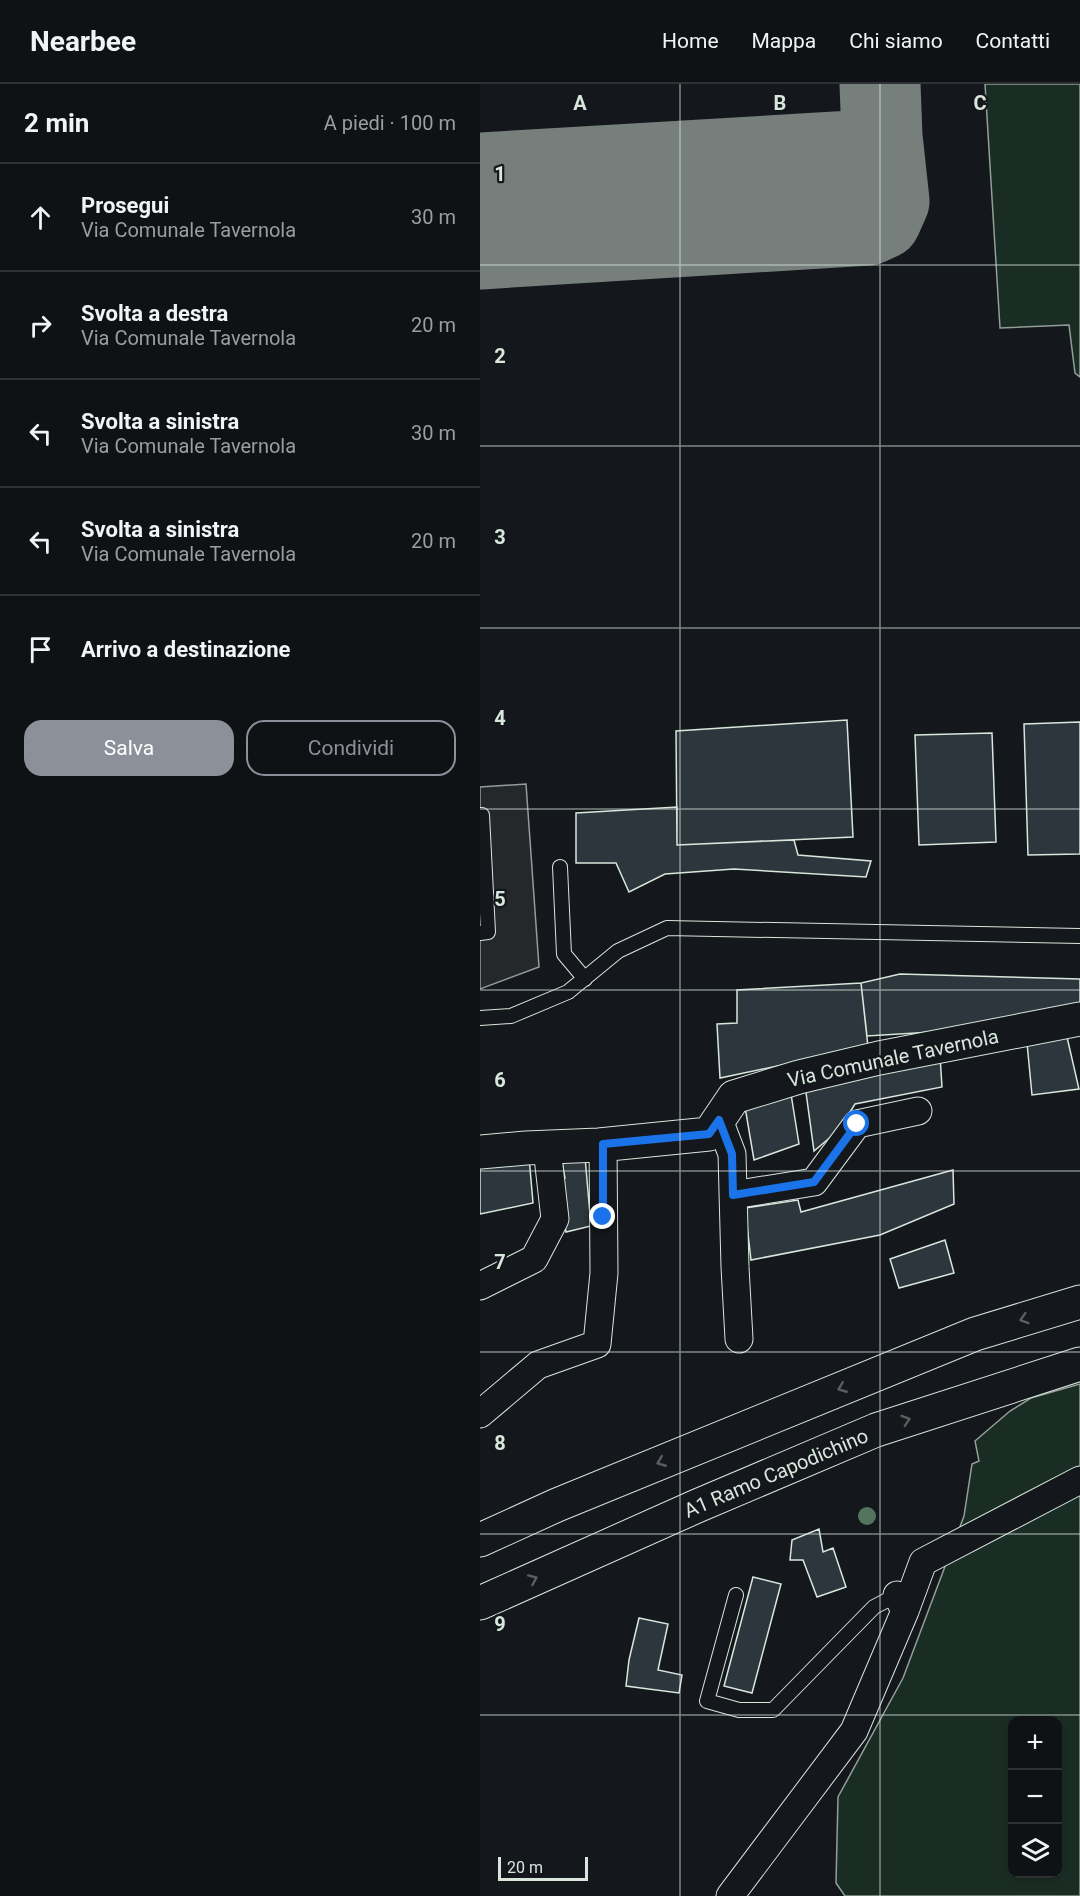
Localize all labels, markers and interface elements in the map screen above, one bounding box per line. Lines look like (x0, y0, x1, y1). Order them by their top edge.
text: Nearbee (30, 25, 136, 58)
text: Home (662, 29, 719, 53)
text: Mappa (752, 29, 816, 53)
text: Chi siamo (849, 29, 943, 53)
text: Contatti (976, 29, 1050, 53)
text: A (573, 91, 587, 115)
text: B (774, 91, 786, 115)
text: C (973, 91, 987, 115)
text: 2 min (24, 108, 89, 138)
text: A piedi · 100 m (324, 111, 456, 135)
text: 1 (494, 162, 506, 186)
text: Prosegui (81, 193, 169, 218)
icon: ahead (24, 201, 57, 234)
text: 30 m (411, 205, 456, 229)
text: Via Comunale Tavernola (81, 218, 296, 242)
text: Svolta a destra (81, 301, 228, 326)
icon: right (24, 309, 57, 342)
text: 20 m (411, 313, 456, 337)
text: Via Comunale Tavernola (81, 326, 296, 350)
text: 2 (494, 344, 506, 368)
text: Svolta a sinistra (81, 409, 239, 434)
icon: left (24, 417, 57, 450)
text: 30 m (411, 421, 456, 445)
text: Via Comunale Tavernola (81, 434, 296, 458)
text: Svolta a sinistra (81, 517, 239, 542)
icon: left (24, 525, 57, 558)
text: 3 (494, 525, 506, 549)
text: 20 m (411, 529, 456, 553)
text: Via Comunale Tavernola (81, 542, 296, 566)
icon: arrive (24, 633, 57, 666)
text: Arrivo a destinazione (81, 637, 290, 662)
text: 4 (494, 706, 506, 730)
button: Salva (24, 720, 234, 776)
button: Condividi (246, 720, 456, 776)
text: 5 (494, 887, 506, 911)
street label: Via Comunale Tavernola (785, 1024, 1001, 1092)
text: 6 (494, 1068, 506, 1092)
route start (843, 1110, 869, 1136)
route end (589, 1203, 615, 1229)
text: 7 (494, 1250, 506, 1274)
one-way arrow (1019, 1312, 1030, 1324)
one-way arrow (837, 1381, 848, 1394)
one-way arrow (900, 1415, 911, 1427)
street label: A1 Ramo Capodichino (680, 1423, 872, 1523)
text: 8 (494, 1431, 506, 1455)
one-way arrow (657, 1455, 668, 1467)
one-way arrow (527, 1575, 538, 1587)
text: 9 (494, 1612, 506, 1636)
map controls (1008, 1716, 1062, 1878)
button: + (1008, 1716, 1062, 1770)
button: − (1008, 1770, 1062, 1824)
button: layers (1008, 1824, 1062, 1878)
scale bar (498, 1854, 588, 1882)
text: 20 m (507, 1858, 543, 1877)

